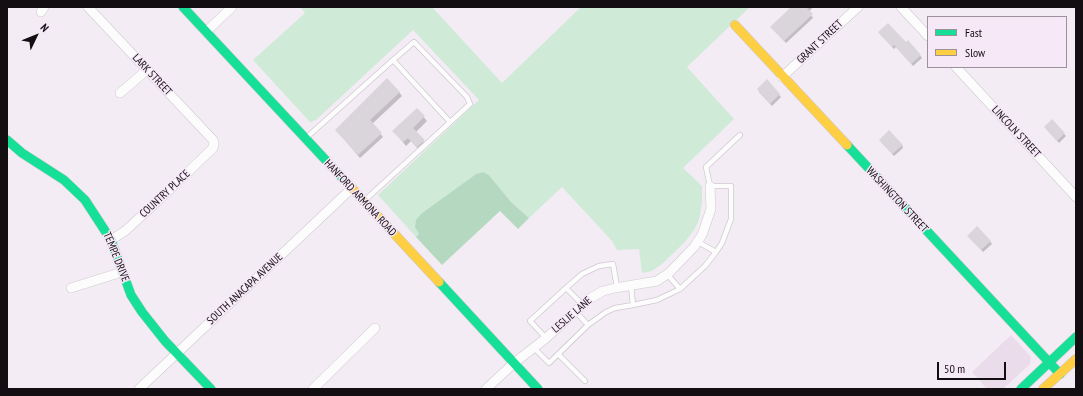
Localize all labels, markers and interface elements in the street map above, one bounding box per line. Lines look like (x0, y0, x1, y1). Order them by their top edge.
north arrow (16, 16, 56, 56)
legend (927, 16, 1067, 68)
street label: GRANT STREET (794, 17, 846, 67)
text: N (38, 21, 52, 35)
text: Fast (965, 25, 982, 40)
text: Slow (965, 45, 985, 60)
street label: LARK STREET (129, 51, 175, 99)
street label: LINCOLN STREET (989, 103, 1043, 161)
street label: HANFORD ARMONA ROAD (321, 157, 399, 239)
street label: WASHINGTON STREET (863, 164, 931, 236)
street label: COUNTRY PLACE (137, 167, 193, 221)
street label: TEMPE DRIVE (100, 230, 132, 284)
street label: SOUTH ANACAPA AVENUE (204, 251, 286, 327)
street label: LESLIE LANE (549, 294, 595, 336)
scale bar (939, 354, 1008, 380)
text: 50 m (944, 361, 965, 376)

